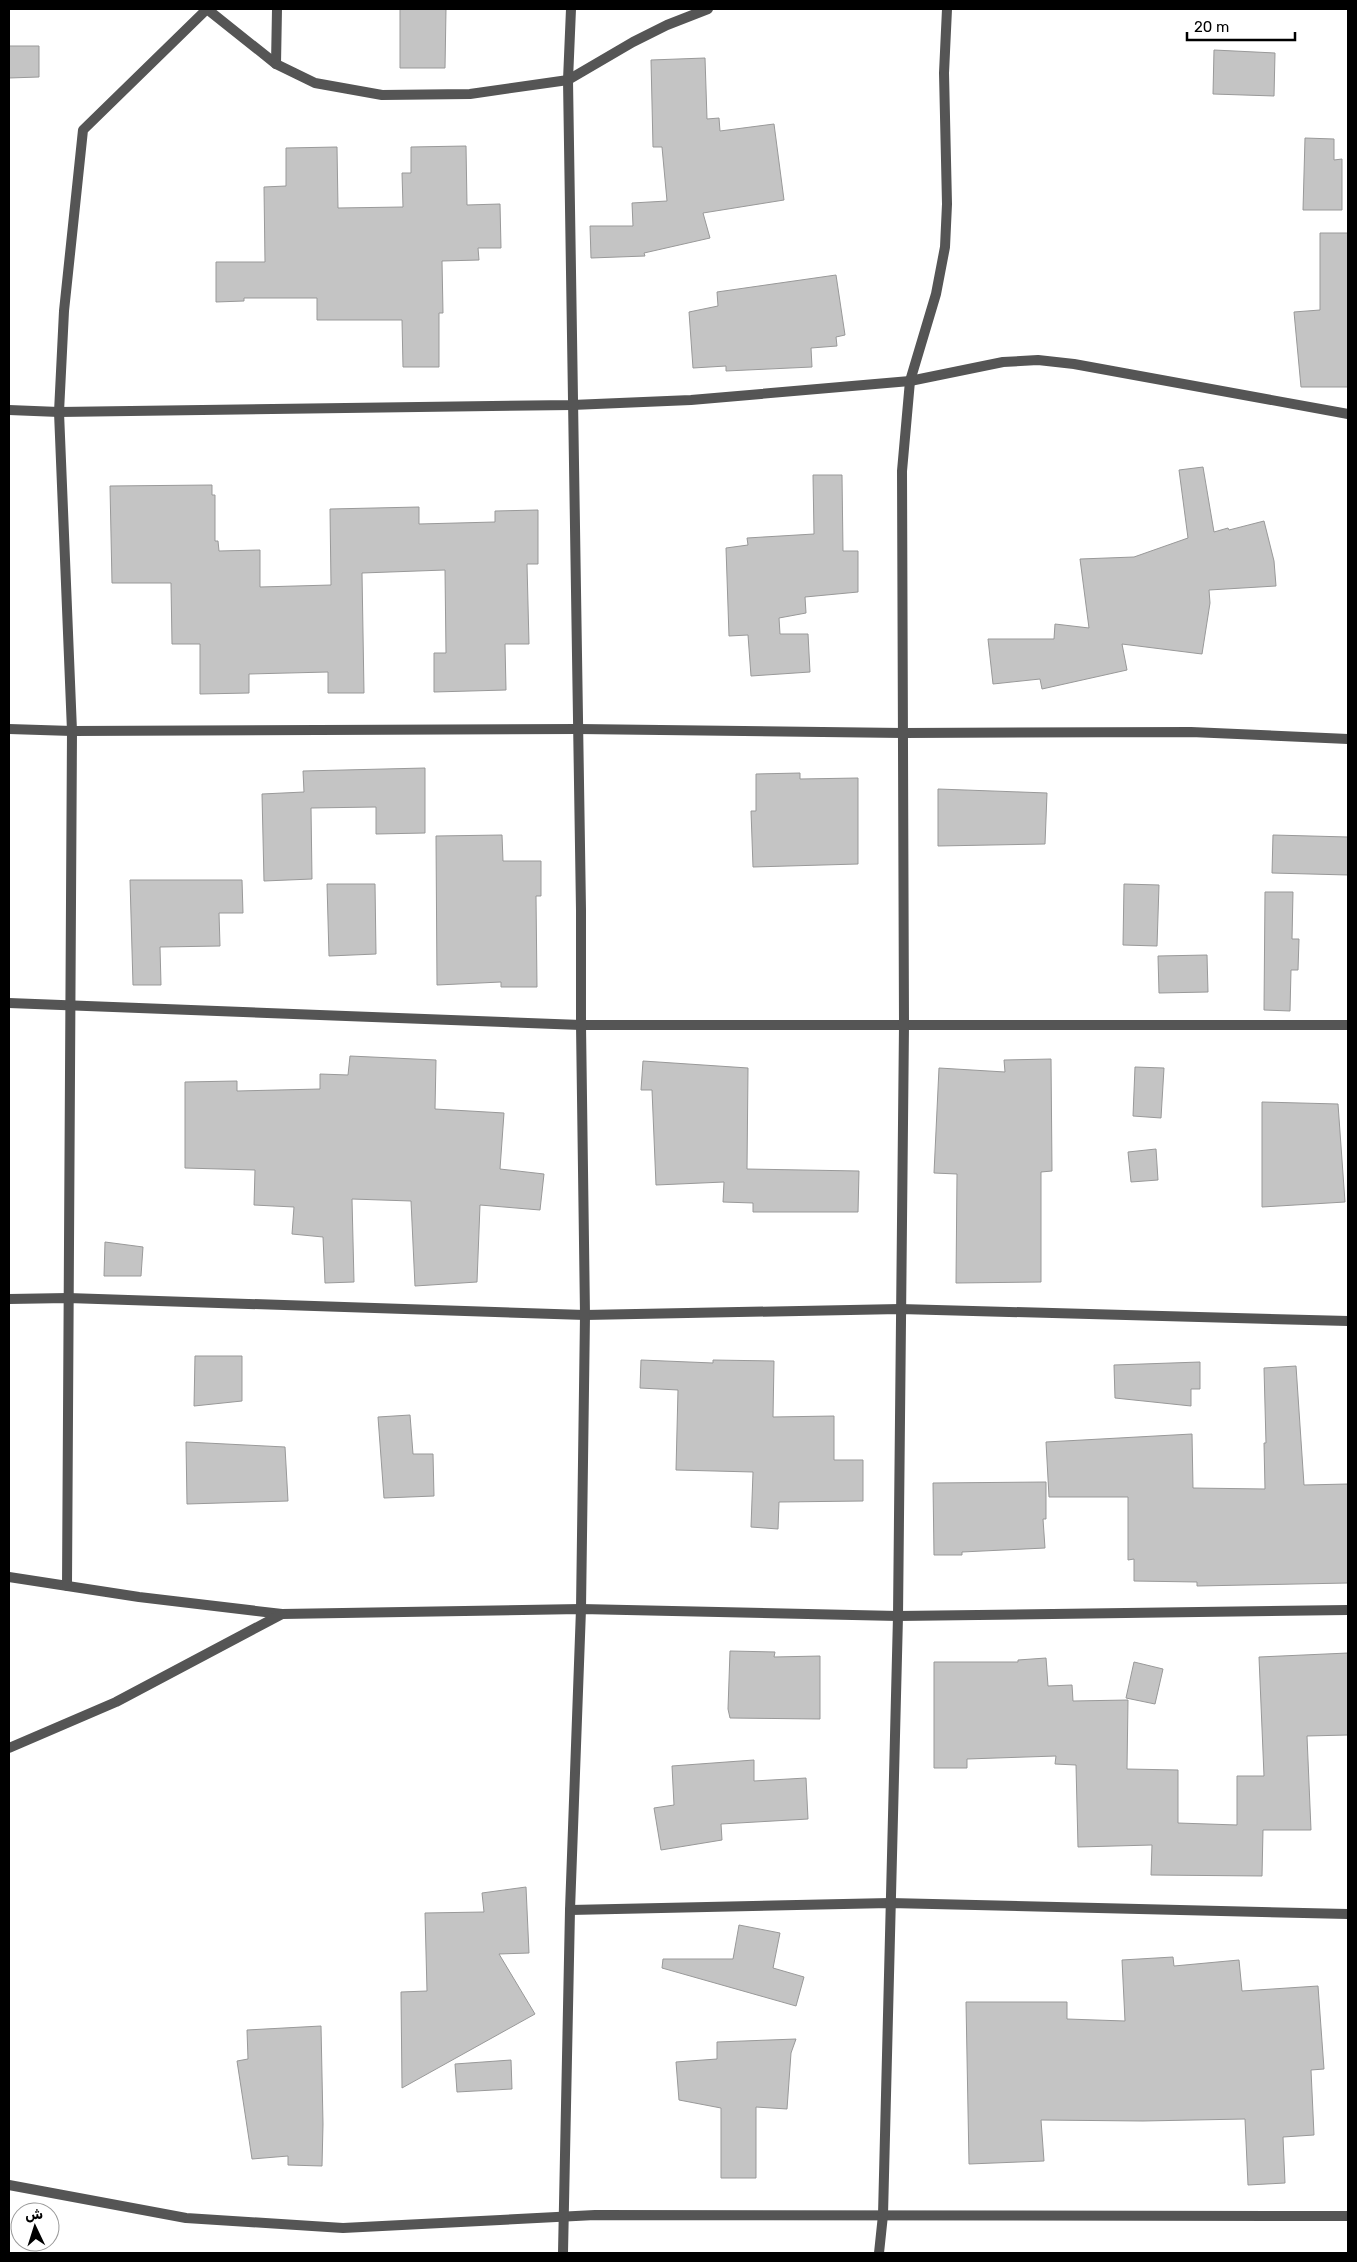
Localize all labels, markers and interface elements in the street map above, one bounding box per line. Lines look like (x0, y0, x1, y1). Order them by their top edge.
scale bar (1187, 10, 1294, 42)
text: 20 m (1194, 18, 1229, 36)
north arrow (10, 2202, 60, 2252)
text: ش (25, 2205, 44, 2224)

